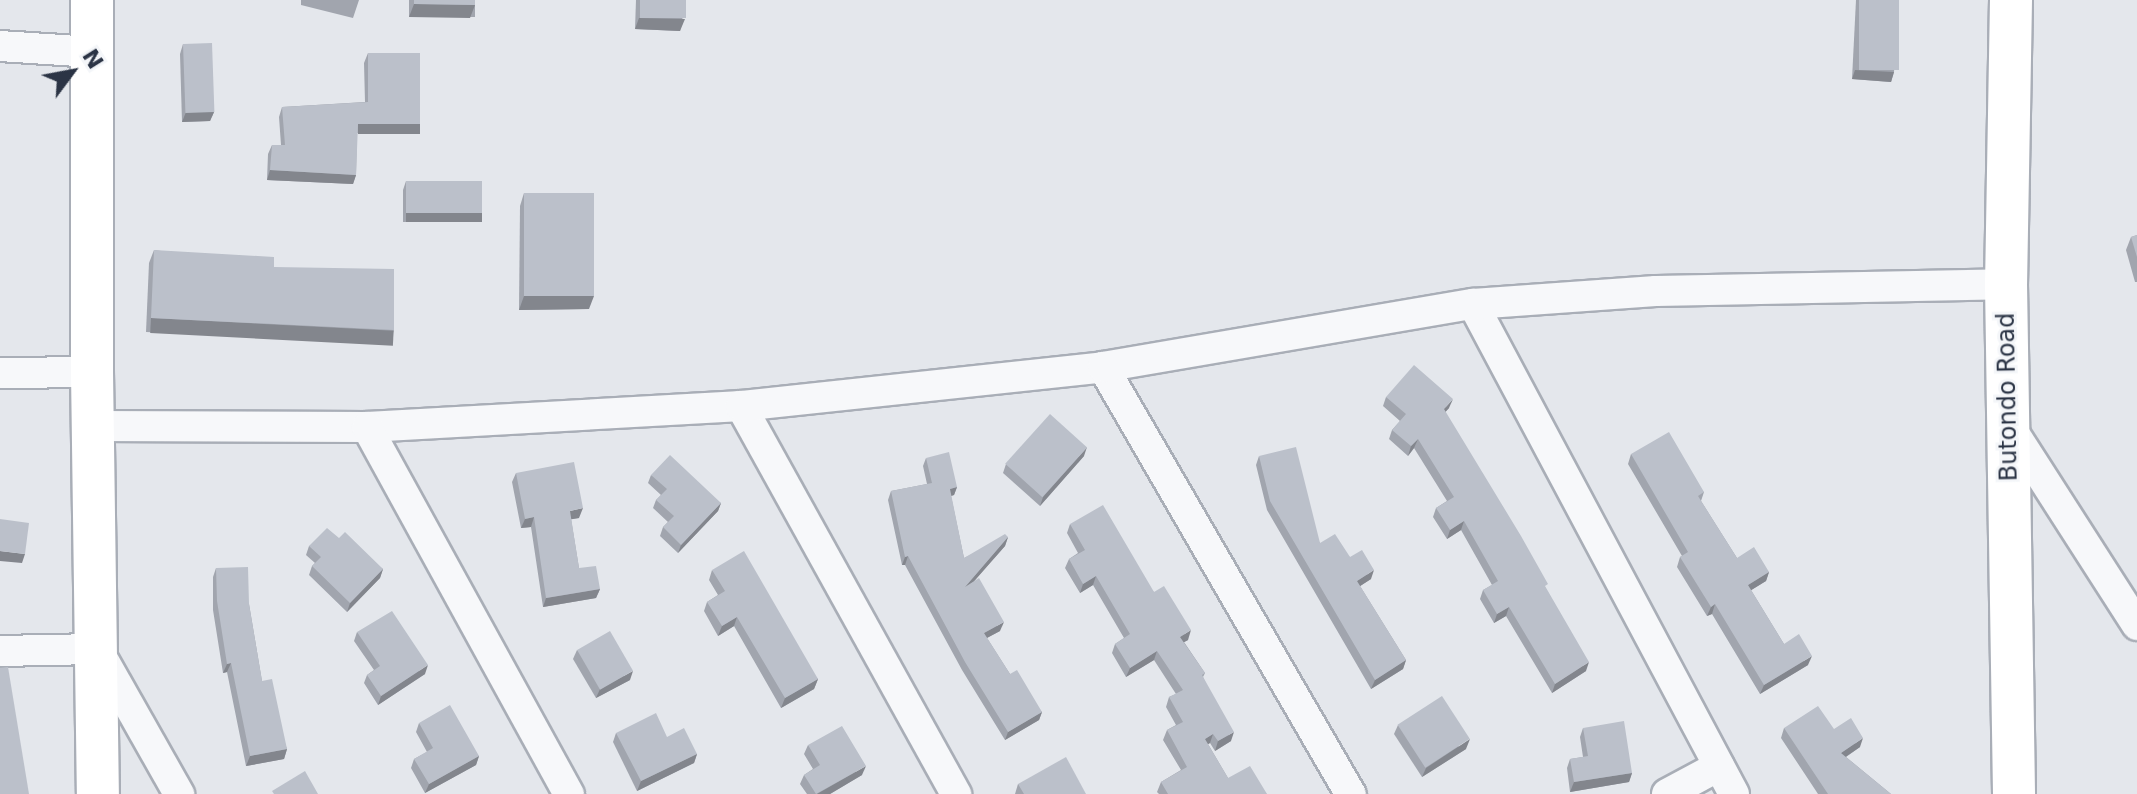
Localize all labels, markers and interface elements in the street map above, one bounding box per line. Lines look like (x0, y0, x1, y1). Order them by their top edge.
north arrow (32, 32, 112, 112)
text: N (77, 45, 108, 73)
street label: Butondo Road (1992, 312, 2024, 482)

